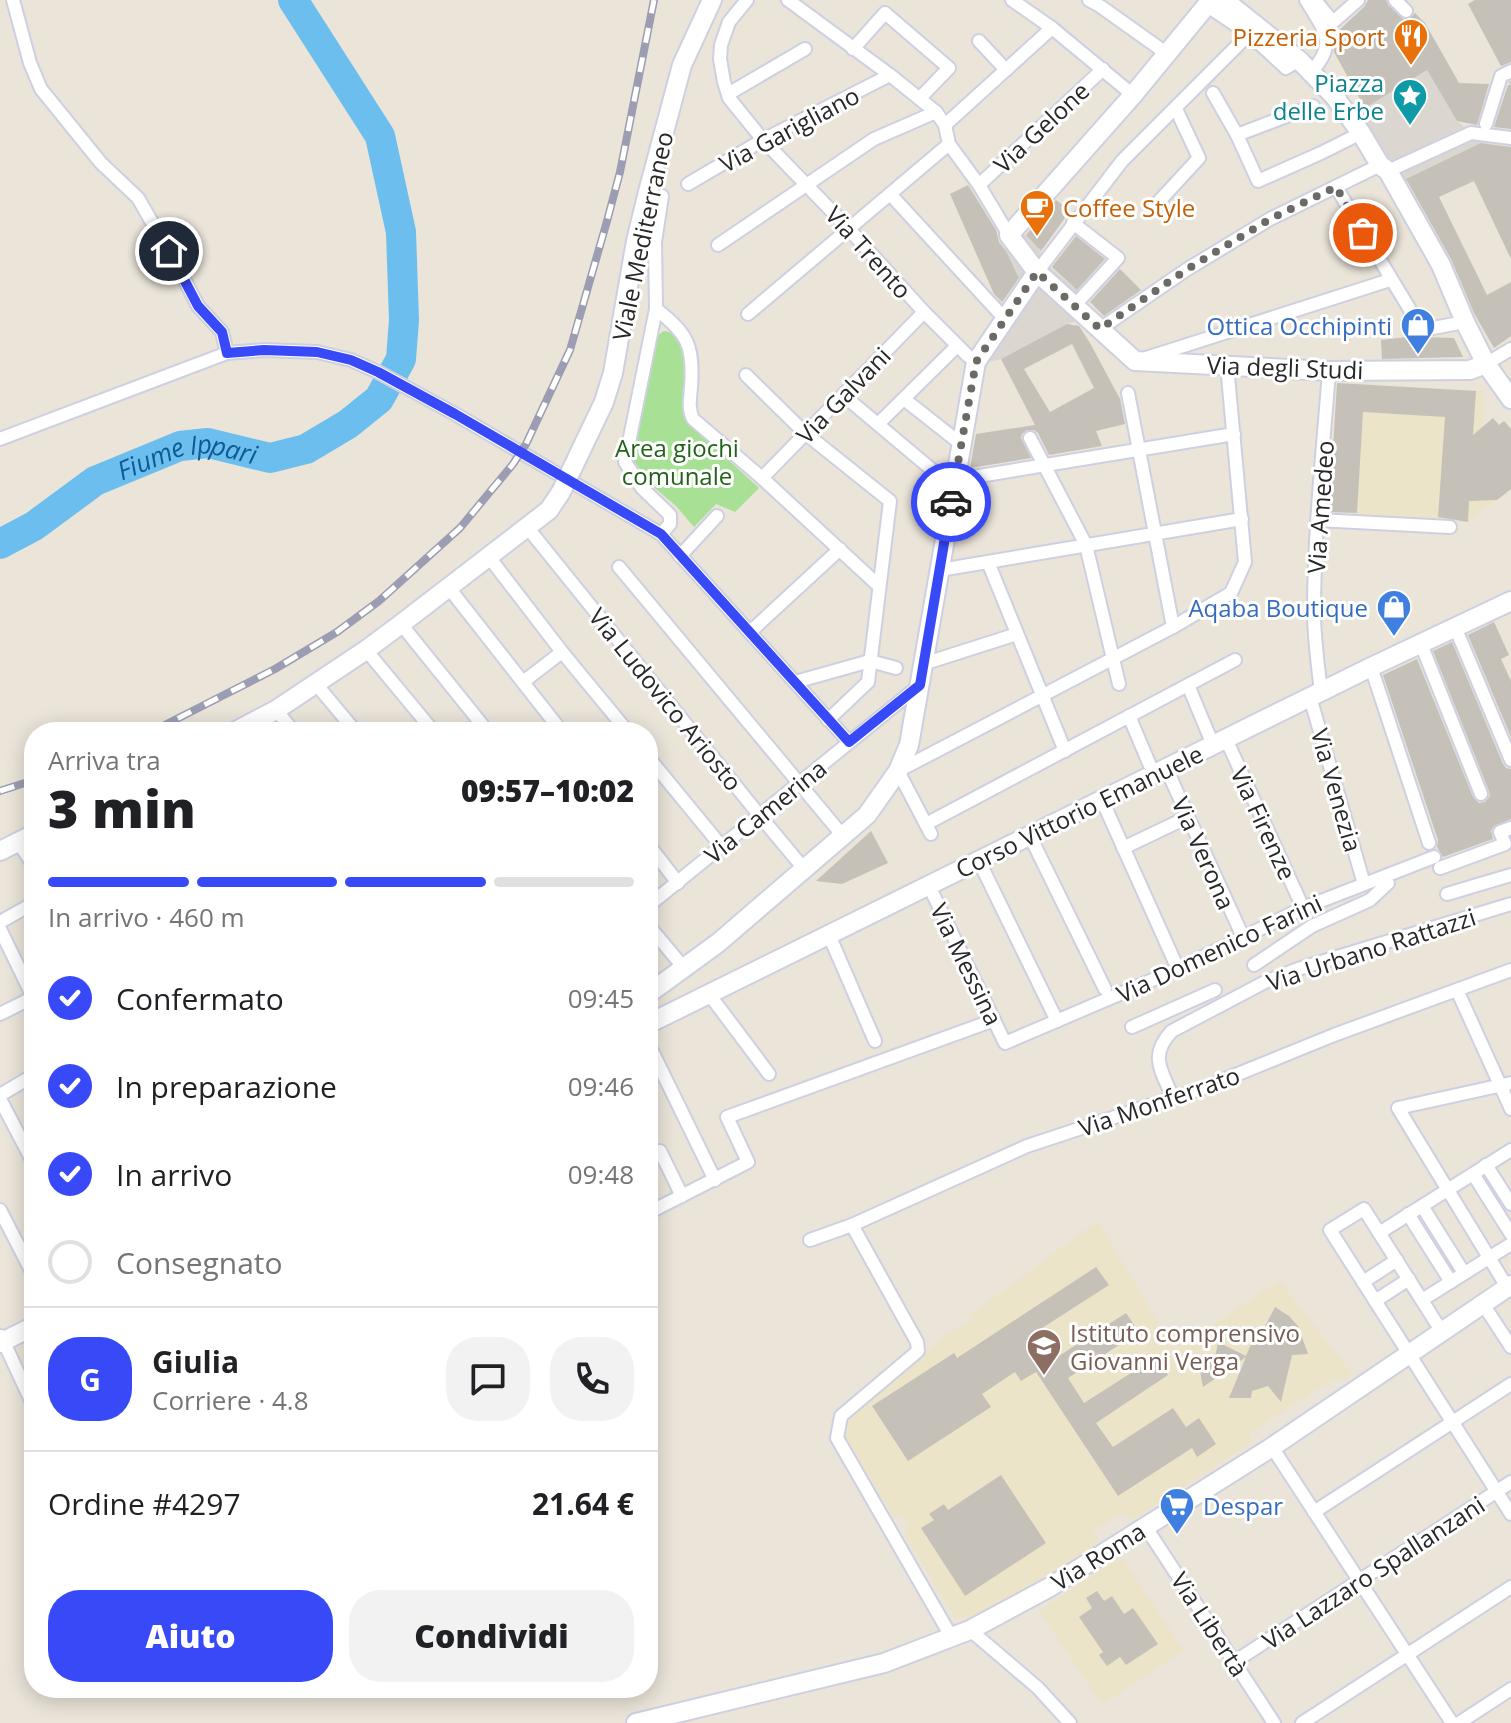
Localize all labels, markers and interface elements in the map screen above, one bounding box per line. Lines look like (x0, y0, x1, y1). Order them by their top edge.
restaurant icon: Pizzeria Sport (1392, 17, 1430, 67)
place label: Pizzeria Sport (1232, 20, 1385, 53)
place label: Piazza delle Erbe (1273, 66, 1384, 127)
street label: Via Gelone (986, 74, 1096, 180)
place icon: Piazza delle Erbe (1391, 77, 1429, 127)
street label: Via Garigliano (713, 78, 865, 180)
street label: Viale Mediterraneo (604, 128, 680, 344)
cafe icon: Coffee Style (1018, 188, 1056, 238)
place label: Coffee Style (1063, 191, 1195, 224)
street label: Via Trento (819, 199, 919, 305)
pin (1329, 199, 1397, 267)
icon: bag (1341, 211, 1385, 255)
pin (135, 217, 203, 285)
icon: home (147, 229, 191, 273)
shop icon: Ottica Occhipinti (1399, 306, 1437, 356)
place label: Ottica Occhipinti (1207, 309, 1392, 342)
street label: Via Galvani (788, 339, 898, 451)
street label: Via degli Studi (1206, 348, 1364, 386)
water label: Fiume Ippari (111, 425, 261, 488)
park label: Area giochi comunale (615, 431, 739, 492)
street label: Via Amedeo (1299, 439, 1341, 575)
courier (911, 462, 991, 542)
icon: car (929, 480, 973, 524)
shop icon: Aqaba Boutique (1375, 588, 1413, 638)
place label: Aqaba Boutique (1188, 591, 1368, 624)
street label: Via Ludovico Ariosto (582, 601, 750, 797)
street label: Via Venezia (1304, 725, 1370, 855)
street label: Corso Vittorio Emanuele (950, 737, 1208, 885)
text: Arriva tra (48, 742, 161, 778)
street label: Via Camerina (697, 752, 833, 870)
street label: Via Firenze (1223, 761, 1305, 885)
text: 09:57–10:02 (461, 770, 634, 811)
text: 3 min (48, 772, 196, 843)
street label: Via Verona (1165, 791, 1243, 915)
street label: Via Domenico Farini (1111, 886, 1327, 1010)
street label: Via Messina (923, 897, 1011, 1031)
text: In arrivo · 460 m (48, 899, 245, 935)
street label: Via Urbano Rattazzi (1262, 900, 1480, 998)
icon: check (48, 976, 92, 1020)
text: Confermato (116, 978, 284, 1019)
text: 09:45 (568, 980, 634, 1016)
street label: Via Monferrato (1074, 1058, 1244, 1144)
icon: check (48, 1064, 92, 1108)
text: In preparazione (116, 1066, 337, 1107)
text: 09:46 (568, 1068, 634, 1104)
icon: check (48, 1152, 92, 1196)
text: In arrivo (116, 1154, 232, 1195)
text: 09:48 (568, 1156, 634, 1192)
text: Consegnato (116, 1242, 283, 1283)
place label: Istituto comprensivo Giovanni Verga (1070, 1316, 1300, 1377)
school or university icon: Istituto comprensivo Giovanni Verga (1025, 1327, 1063, 1377)
button: chat (446, 1337, 530, 1421)
button: phone (550, 1337, 634, 1421)
text: Giulia (152, 1341, 239, 1382)
text: G (79, 1359, 101, 1400)
text: Corriere · 4.8 (152, 1382, 309, 1418)
text: Ordine #4297 (48, 1483, 241, 1524)
text: 21.64 € (532, 1483, 634, 1524)
supermarket icon: Despar (1158, 1486, 1196, 1536)
street label: Via Lazzaro Spallanzani (1255, 1488, 1491, 1656)
place label: Despar (1203, 1489, 1283, 1522)
street label: Via Roma (1045, 1514, 1151, 1598)
street label: Via Libertà (1164, 1565, 1256, 1683)
button: Aiuto (48, 1590, 333, 1682)
button: Condividi (349, 1590, 634, 1682)

